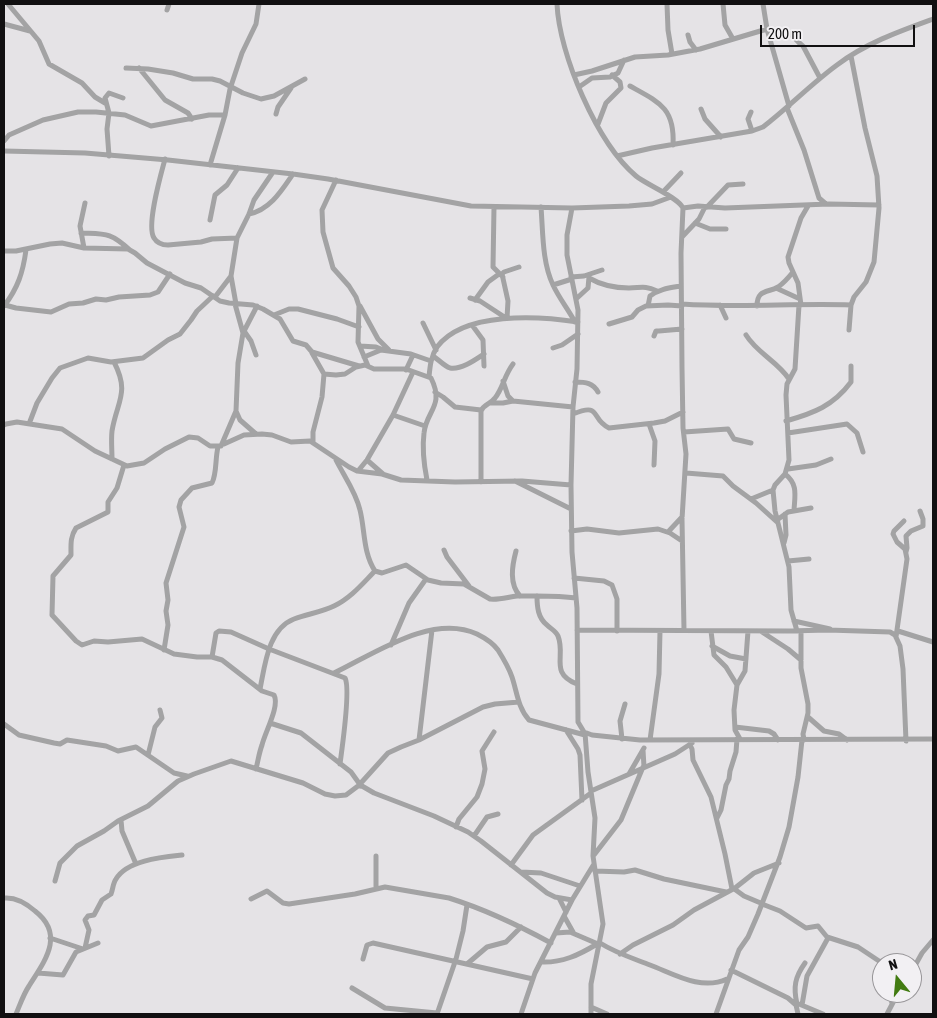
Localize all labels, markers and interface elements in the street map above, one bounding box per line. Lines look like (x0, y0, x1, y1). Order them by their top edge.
scale bar (762, 15, 917, 47)
text: 200 m (768, 25, 802, 42)
north arrow (872, 953, 922, 1003)
text: N (887, 956, 899, 973)

